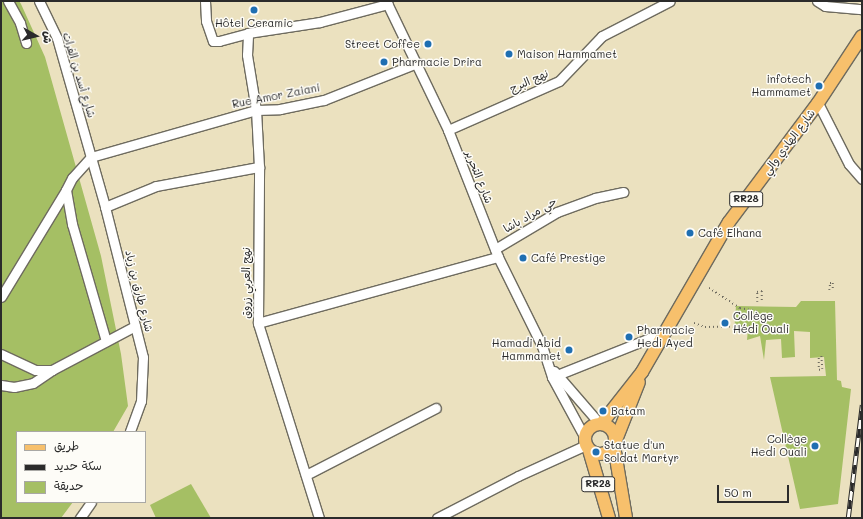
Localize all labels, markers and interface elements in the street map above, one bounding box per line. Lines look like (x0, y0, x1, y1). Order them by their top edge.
marker: Hôtel Ceramic (249, 5, 259, 15)
north arrow (16, 16, 56, 56)
place label: Hôtel Ceramic (215, 16, 293, 30)
text: ش (40, 31, 57, 45)
street label: شارع أسد بن الفرات (60, 31, 98, 119)
place label: Street Coffee (345, 37, 420, 51)
marker: Street Coffee (423, 39, 433, 49)
place label: Maison Hammamet (517, 47, 617, 61)
marker: Maison Hammamet (504, 49, 514, 59)
place label: Pharmacie Drira (392, 55, 482, 69)
marker: Pharmacie Drira (379, 57, 389, 67)
street label: نهج البرج (508, 67, 550, 95)
place label: infotech Hammamet (752, 73, 811, 99)
street label: Rue Amor Zaiani (231, 81, 321, 111)
marker: infotech Hammamet (814, 81, 824, 91)
street label: شارع الهادي والي (760, 107, 818, 177)
street label: شارع التحرير (462, 149, 496, 205)
road number: RR28 (729, 191, 763, 207)
street label: حي مراد باشا (501, 194, 559, 236)
place label: Café Elhana (698, 226, 762, 240)
marker: Café Elhana (685, 228, 695, 238)
street label: نهج العربي زروق (239, 247, 253, 319)
street label: شارع طارق بن زياد (122, 249, 156, 333)
place label: Café Prestige (531, 251, 606, 265)
marker: Café Prestige (518, 253, 528, 263)
place label: Collège Hédi Ouali (733, 310, 789, 336)
marker: Collège Hédi Ouali (720, 318, 730, 328)
place label: Pharmacie Hedi Ayed (637, 324, 695, 350)
marker: Pharmacie Hedi Ayed (624, 332, 634, 342)
place label: Hamadi Abid Hammamet (492, 337, 561, 363)
marker: Hamadi Abid Hammamet (564, 345, 574, 355)
place label: Batam (611, 404, 645, 418)
marker: Batam (598, 406, 608, 416)
legend (16, 431, 146, 503)
place label: Collège Hedi Ouali (751, 433, 807, 459)
text: طريق (54, 437, 79, 453)
place label: Statue d'un Soldat Martyr (604, 439, 679, 465)
marker: Collège Hedi Ouali (810, 441, 820, 451)
marker: Statue d'un Soldat Martyr (591, 447, 601, 457)
text: سكة حديد (54, 457, 102, 473)
road number: RR28 (581, 476, 615, 492)
text: حديقة (54, 477, 83, 493)
scale bar (719, 477, 791, 503)
text: 50 m (724, 484, 752, 500)

